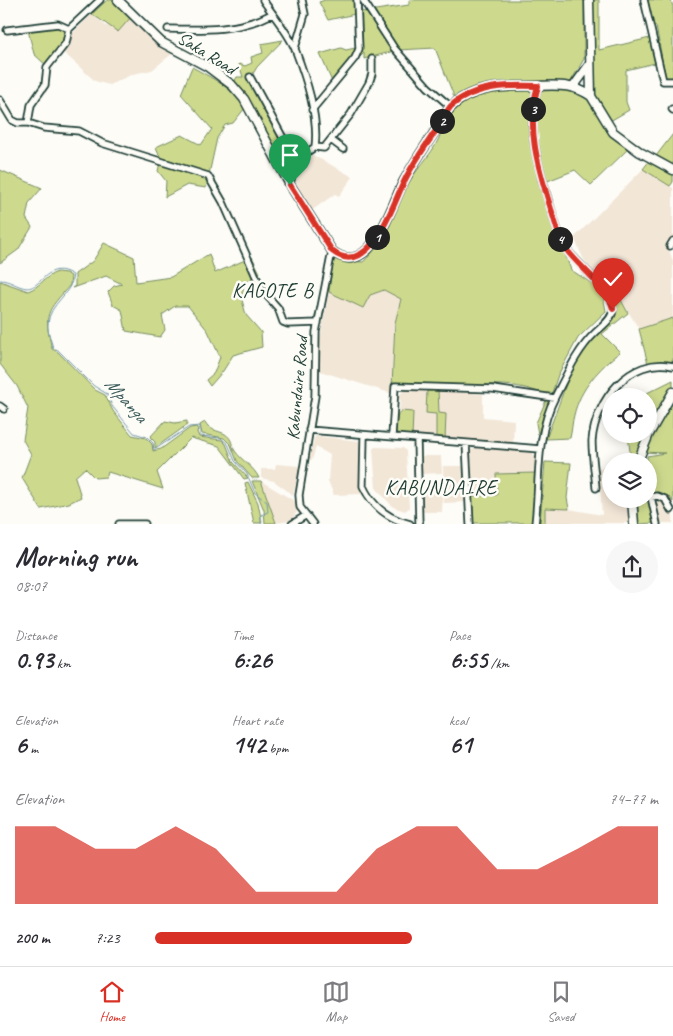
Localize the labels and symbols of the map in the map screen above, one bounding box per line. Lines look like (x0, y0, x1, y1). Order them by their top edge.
street label: Saka Road (174, 26, 243, 81)
pin: 3 (520, 96, 546, 122)
pin: 2 (430, 108, 454, 134)
pin (269, 134, 311, 185)
pin: 1 (364, 224, 390, 250)
pin: 4 (548, 226, 572, 252)
pin (592, 258, 634, 309)
district label: KAGOTE B (232, 278, 315, 303)
street label: Kabundaire Road (282, 332, 313, 441)
water label: Mpanga (100, 373, 154, 429)
district label: KABUNDAIRE (385, 475, 499, 500)

